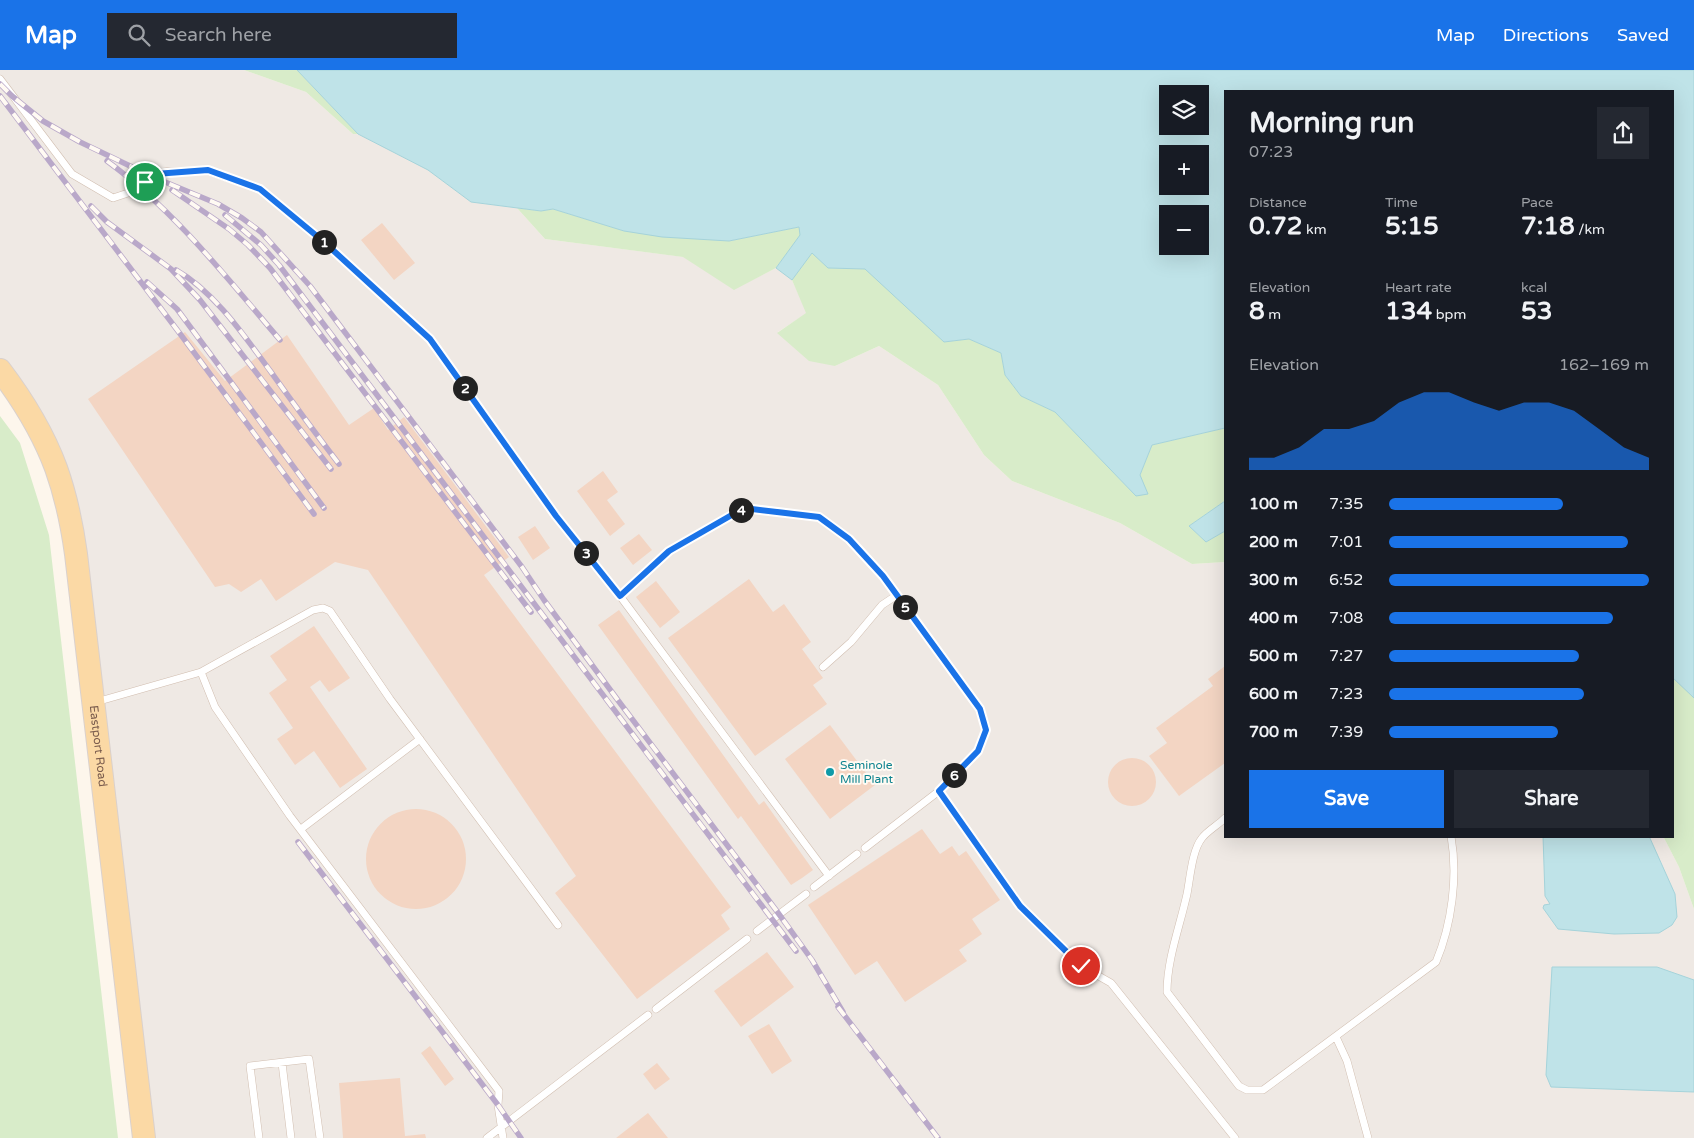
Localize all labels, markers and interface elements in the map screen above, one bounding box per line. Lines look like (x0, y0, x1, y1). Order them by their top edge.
search box (107, 13, 457, 58)
text: Map (25, 21, 77, 50)
icon: search (125, 21, 153, 49)
text: Search here (165, 24, 272, 46)
text: Map (1436, 24, 1475, 46)
text: Directions (1503, 24, 1589, 46)
text: Saved (1617, 24, 1669, 46)
map controls (1159, 85, 1209, 255)
button: layers (1159, 85, 1209, 135)
text: Morning run (1249, 106, 1414, 140)
button: share (1597, 107, 1649, 159)
text: 07:23 (1249, 142, 1293, 162)
button: + (1159, 145, 1209, 195)
pin (124, 161, 166, 203)
icon: arrive (131, 168, 159, 196)
text: Distance (1249, 194, 1307, 211)
text: Time (1385, 194, 1418, 211)
text: Pace (1521, 194, 1553, 211)
button: − (1159, 205, 1209, 255)
text: 0.72 (1249, 211, 1302, 241)
text: 5:15 (1385, 211, 1439, 241)
text: 7:18 (1521, 211, 1575, 241)
text: km (1302, 221, 1326, 238)
text: /km (1575, 221, 1605, 238)
pin: 1 (312, 230, 336, 254)
text: 1 (320, 234, 329, 251)
text: Elevation (1249, 279, 1310, 296)
text: Heart rate (1385, 279, 1452, 296)
text: kcal (1521, 279, 1547, 296)
text: 8 (1249, 296, 1265, 326)
text: 134 (1385, 296, 1432, 326)
text: 53 (1521, 296, 1552, 326)
text: m (1265, 306, 1281, 323)
text: bpm (1432, 306, 1466, 323)
text: Elevation (1249, 355, 1319, 375)
text: 162–169 m (1559, 355, 1649, 375)
pin: 2 (452, 376, 478, 400)
text: 2 (461, 380, 470, 397)
text: 100 m (1249, 494, 1298, 514)
text: 7:35 (1329, 494, 1363, 514)
pin: 4 (728, 498, 754, 522)
text: 4 (737, 502, 746, 519)
text: 200 m (1249, 532, 1298, 552)
text: 7:01 (1329, 532, 1363, 552)
pin: 3 (574, 540, 598, 566)
text: 3 (582, 545, 591, 562)
text: 300 m (1249, 570, 1298, 590)
text: 6:52 (1329, 570, 1363, 590)
pin: 5 (892, 594, 918, 620)
text: 5 (901, 599, 910, 616)
text: 400 m (1249, 608, 1298, 628)
text: 7:08 (1329, 608, 1363, 628)
text: 500 m (1249, 646, 1298, 666)
text: 7:27 (1329, 646, 1363, 666)
text: 600 m (1249, 684, 1298, 704)
text: 7:23 (1329, 684, 1363, 704)
street label: Eastport Road (87, 704, 110, 788)
text: 700 m (1249, 722, 1298, 742)
text: 7:39 (1329, 722, 1363, 742)
place label: Seminole Mill Plant (840, 758, 893, 786)
pin: 6 (942, 762, 966, 788)
marker: Seminole Mill Plant (824, 766, 836, 778)
text: 6 (950, 767, 959, 784)
button: Save (1249, 770, 1444, 828)
button: Share (1454, 770, 1649, 828)
pin (1060, 945, 1102, 987)
icon: check (1067, 952, 1095, 980)

